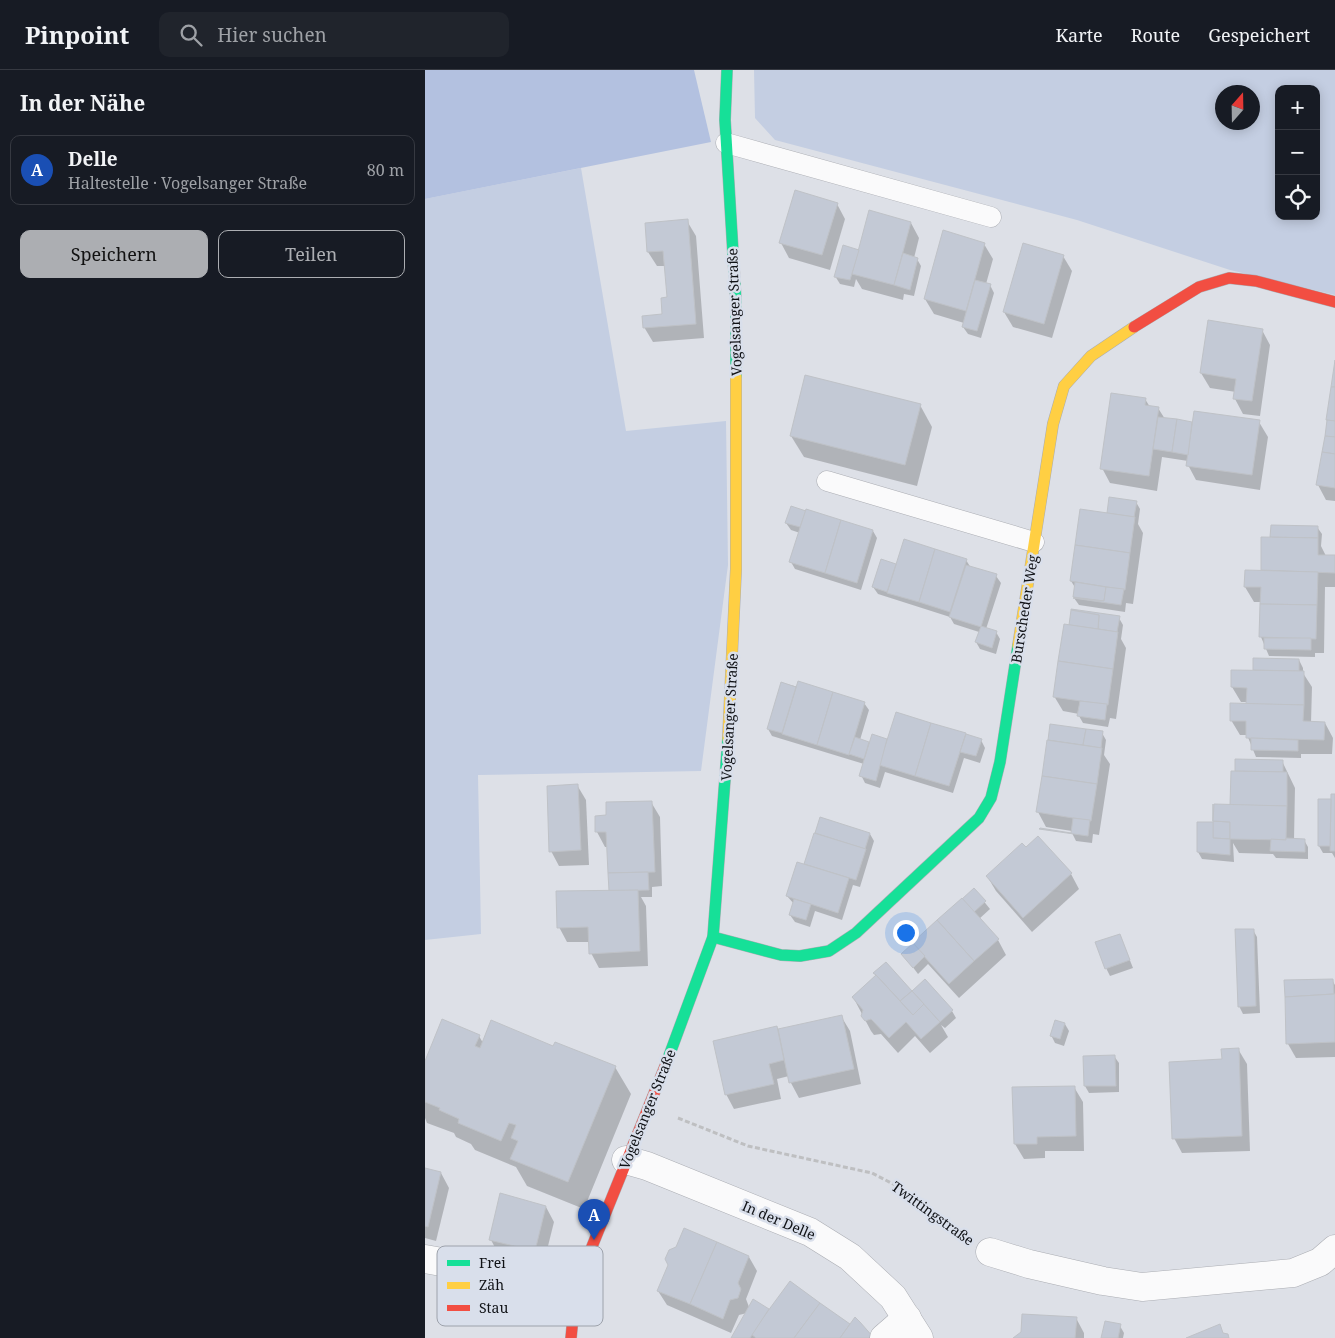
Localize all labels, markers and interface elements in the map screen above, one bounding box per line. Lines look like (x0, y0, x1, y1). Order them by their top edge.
search box (159, 12, 509, 57)
text: Pinpoint (25, 18, 129, 51)
icon: search (177, 21, 205, 49)
text: Hier suchen (217, 22, 327, 48)
text: Karte (1055, 23, 1103, 47)
text: Route (1131, 23, 1180, 47)
text: Gespeichert (1208, 23, 1310, 47)
north arrow (1215, 85, 1260, 130)
map controls (1275, 85, 1320, 220)
button: + (1275, 85, 1320, 130)
text: In der Nähe (20, 89, 145, 117)
button: − (1275, 130, 1320, 175)
text: Delle (68, 146, 118, 172)
text: A (31, 159, 43, 181)
text: 80 m (367, 159, 404, 181)
text: Haltestelle · Vogelsanger Straße (68, 172, 307, 194)
button: locate (1275, 175, 1320, 220)
button: Speichern (20, 230, 208, 278)
button: Teilen (218, 230, 405, 278)
street label: Vogelsanger Straße (722, 248, 746, 376)
street label: Burscheder Weg (1006, 553, 1042, 665)
street label: Vogelsanger Straße (716, 653, 742, 781)
your location (893, 920, 919, 946)
street label: Vogelsanger Straße (614, 1046, 680, 1172)
street label: Twittingstraße (888, 1177, 978, 1249)
street label: In der Delle (739, 1196, 819, 1244)
pin: A (578, 1199, 610, 1240)
legend (437, 1246, 603, 1326)
text: Frei (479, 1253, 506, 1272)
text: Zäh (479, 1275, 504, 1294)
text: Stau (479, 1298, 508, 1317)

